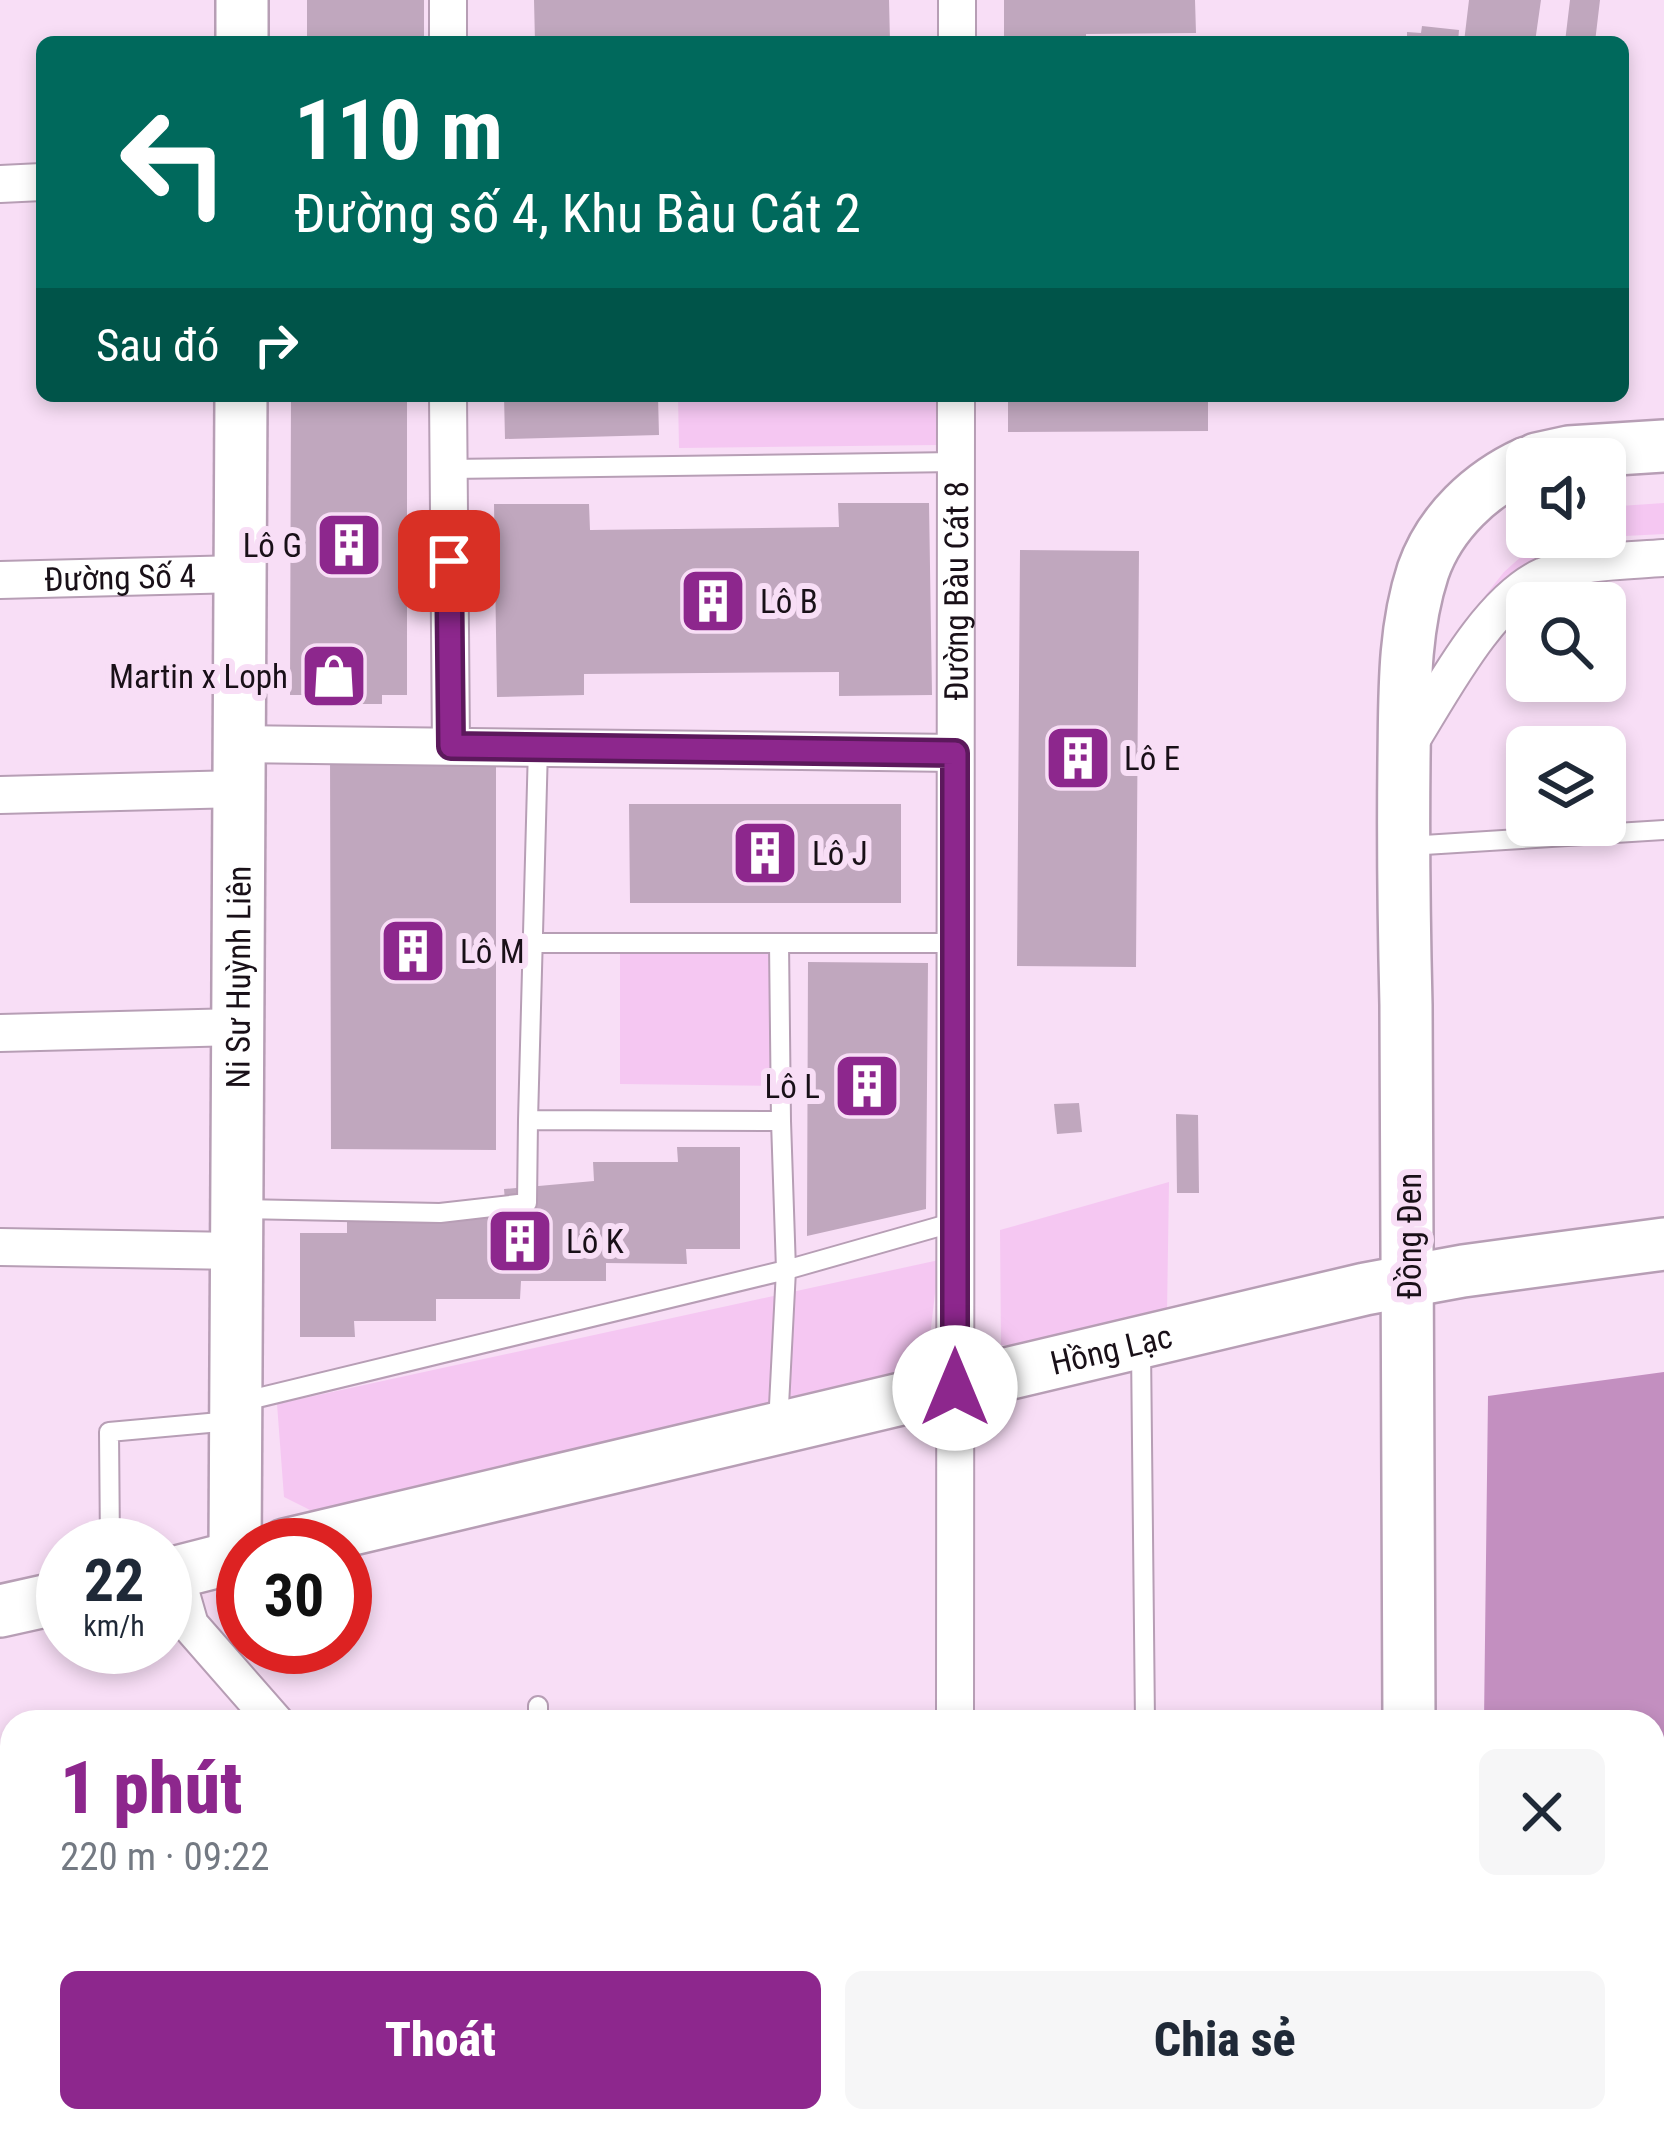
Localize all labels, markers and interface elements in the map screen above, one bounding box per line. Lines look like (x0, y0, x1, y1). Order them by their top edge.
text: 110 m (294, 81, 503, 180)
icon: left (96, 84, 252, 240)
text: Đường số 4, Khu Bàu Cát 2 (294, 182, 861, 245)
icon: right (243, 312, 309, 378)
text: Sau đó (96, 319, 219, 372)
map controls (1506, 438, 1626, 846)
button: sound (1506, 438, 1626, 558)
street label: Đường Bàu Cát 8 (936, 481, 975, 701)
building icon: Lô G (314, 510, 384, 580)
pin (398, 510, 500, 612)
place label: Lô G (243, 526, 302, 565)
icon: arrive (416, 528, 482, 594)
street label: Đường Số 4 (44, 556, 196, 598)
building icon: Lô B (678, 566, 748, 636)
place label: Lô B (760, 582, 818, 621)
button: search (1506, 582, 1626, 702)
shop icon: Martin x Loph (299, 641, 369, 711)
place label: Martin x Loph (109, 657, 288, 696)
building icon: Lô E (1043, 723, 1113, 793)
button: layers (1506, 726, 1626, 846)
place label: Lô E (1124, 739, 1180, 778)
building icon: Lô J (730, 818, 800, 888)
place label: Lô J (812, 834, 868, 873)
street label: Ni Sư Huỳnh Liên (218, 865, 258, 1089)
building icon: Lô M (378, 916, 448, 986)
place label: Lô M (460, 932, 525, 971)
building icon: Lô L (832, 1051, 902, 1121)
place label: Lô L (764, 1067, 820, 1106)
street label: Đồng Đen (1390, 1173, 1429, 1299)
building icon: Lô K (485, 1206, 555, 1276)
place label: Lô K (566, 1222, 624, 1261)
street label: Hồng Lạc (1046, 1316, 1176, 1382)
position arrow (892, 1325, 1018, 1451)
speed limit sign: 30 (216, 1518, 372, 1674)
text: 22 (84, 1545, 144, 1616)
text: km/h (83, 1608, 145, 1643)
text: 1 phút (60, 1746, 242, 1831)
button: close (1479, 1749, 1605, 1875)
text: 220 m · 09:22 (60, 1834, 270, 1880)
button: Thoát (60, 1971, 821, 2109)
button: Chia sẻ (845, 1971, 1605, 2109)

